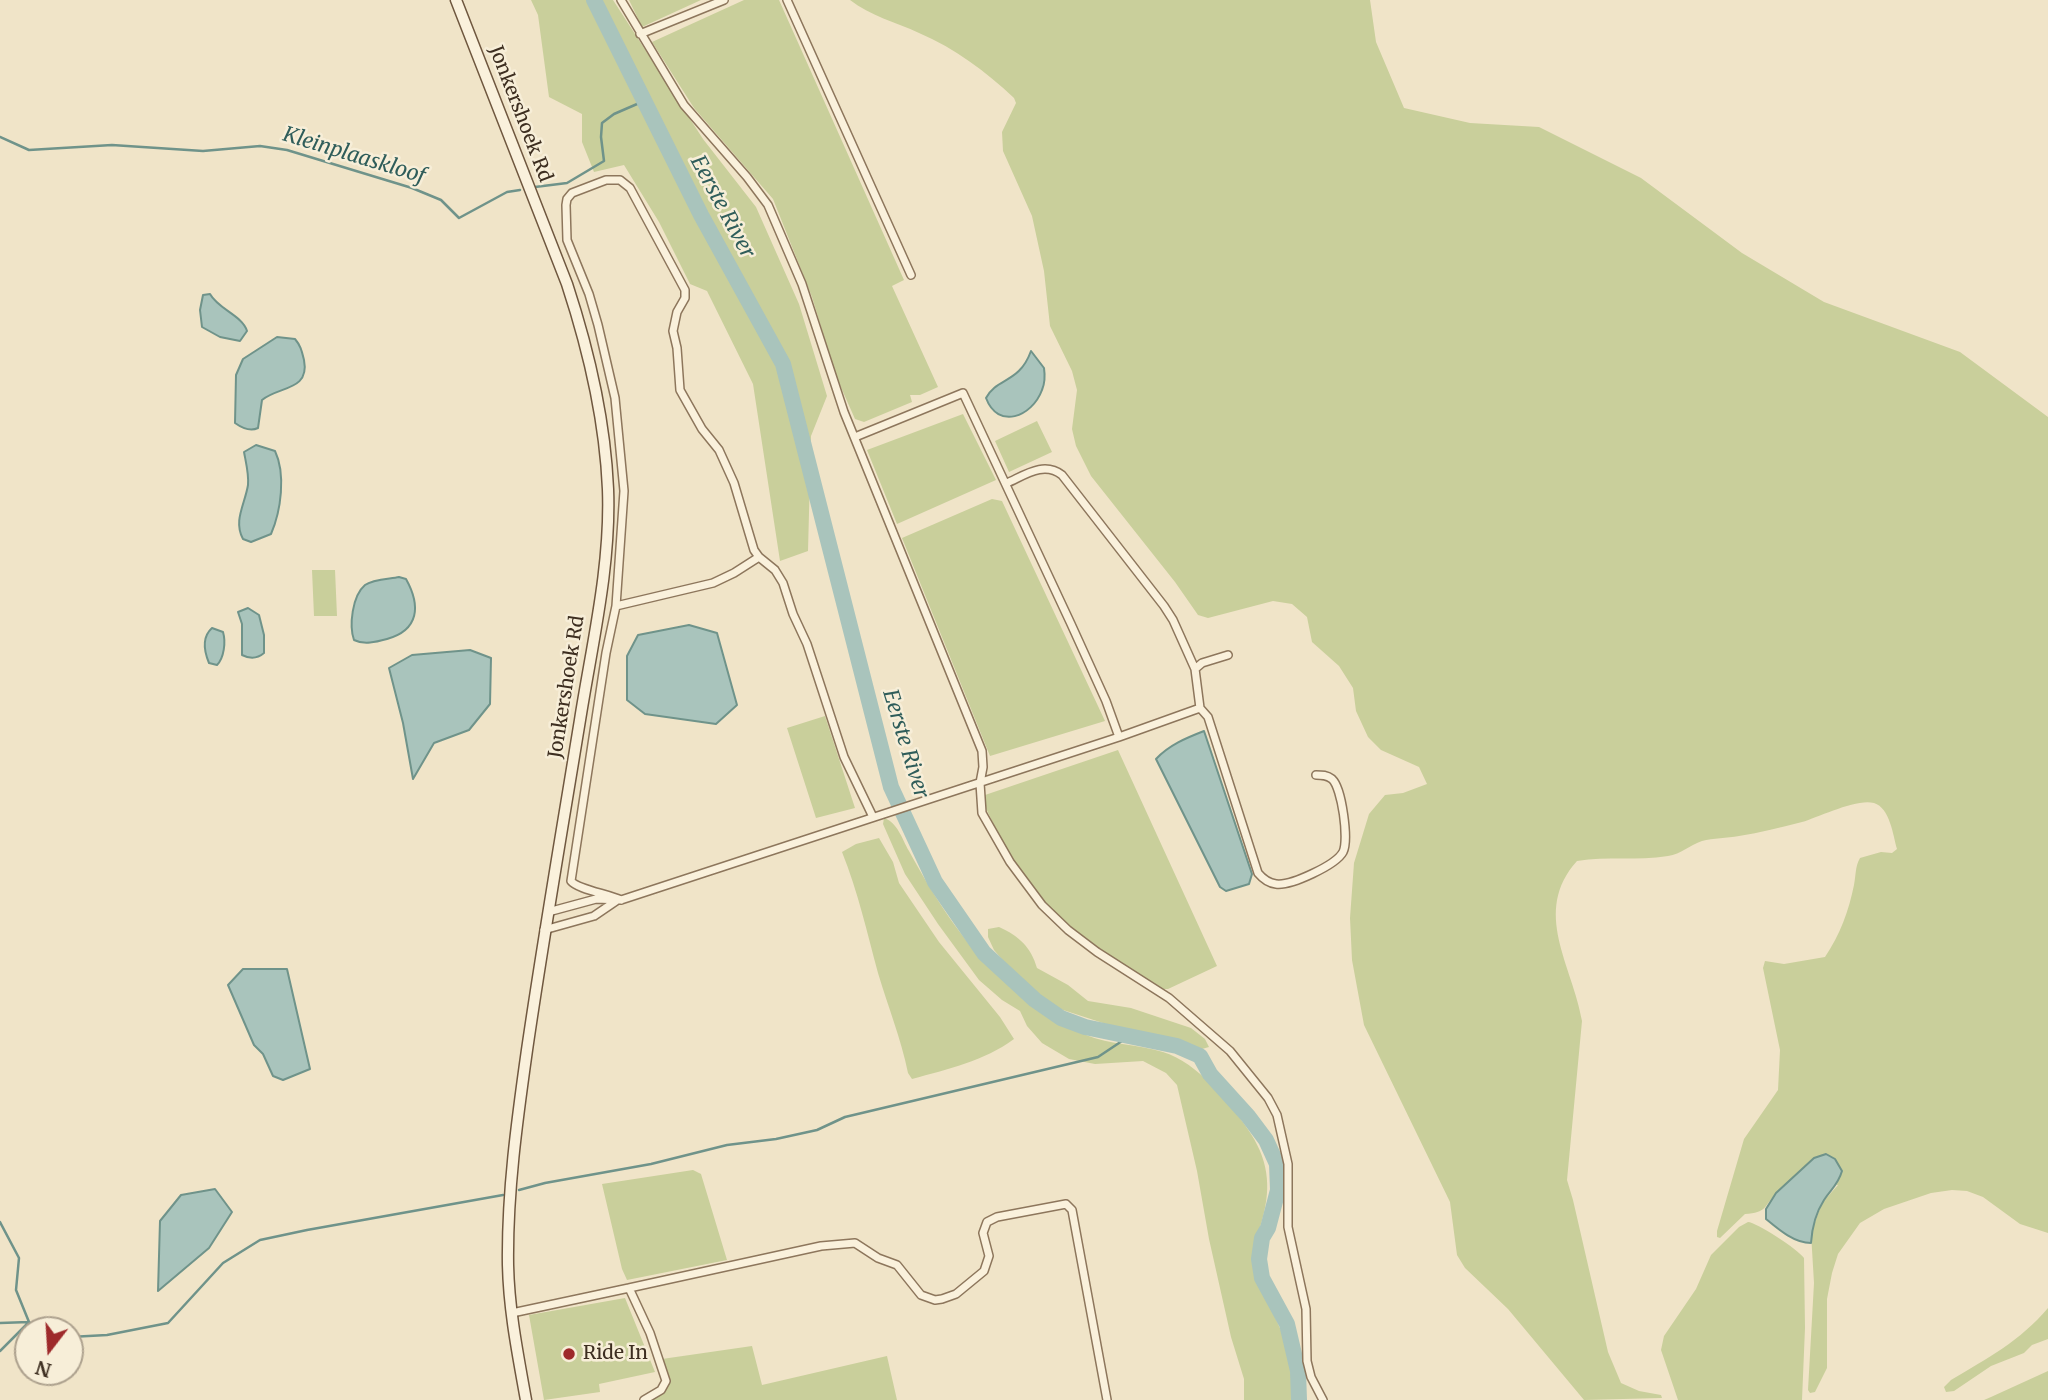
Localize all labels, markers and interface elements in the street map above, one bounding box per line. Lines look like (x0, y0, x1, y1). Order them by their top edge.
street label: Jonkershoek Rd (484, 43, 556, 185)
water label: Kleinplaaskloof (280, 122, 428, 190)
water label: Eerste River (684, 151, 760, 263)
street label: Jonkershoek Rd (544, 614, 590, 760)
water label: Eerste River (877, 687, 933, 801)
north arrow (14, 1316, 84, 1386)
place label: Ride In (583, 1343, 648, 1365)
marker: Ride In (561, 1346, 577, 1362)
text: N (33, 1356, 54, 1383)

